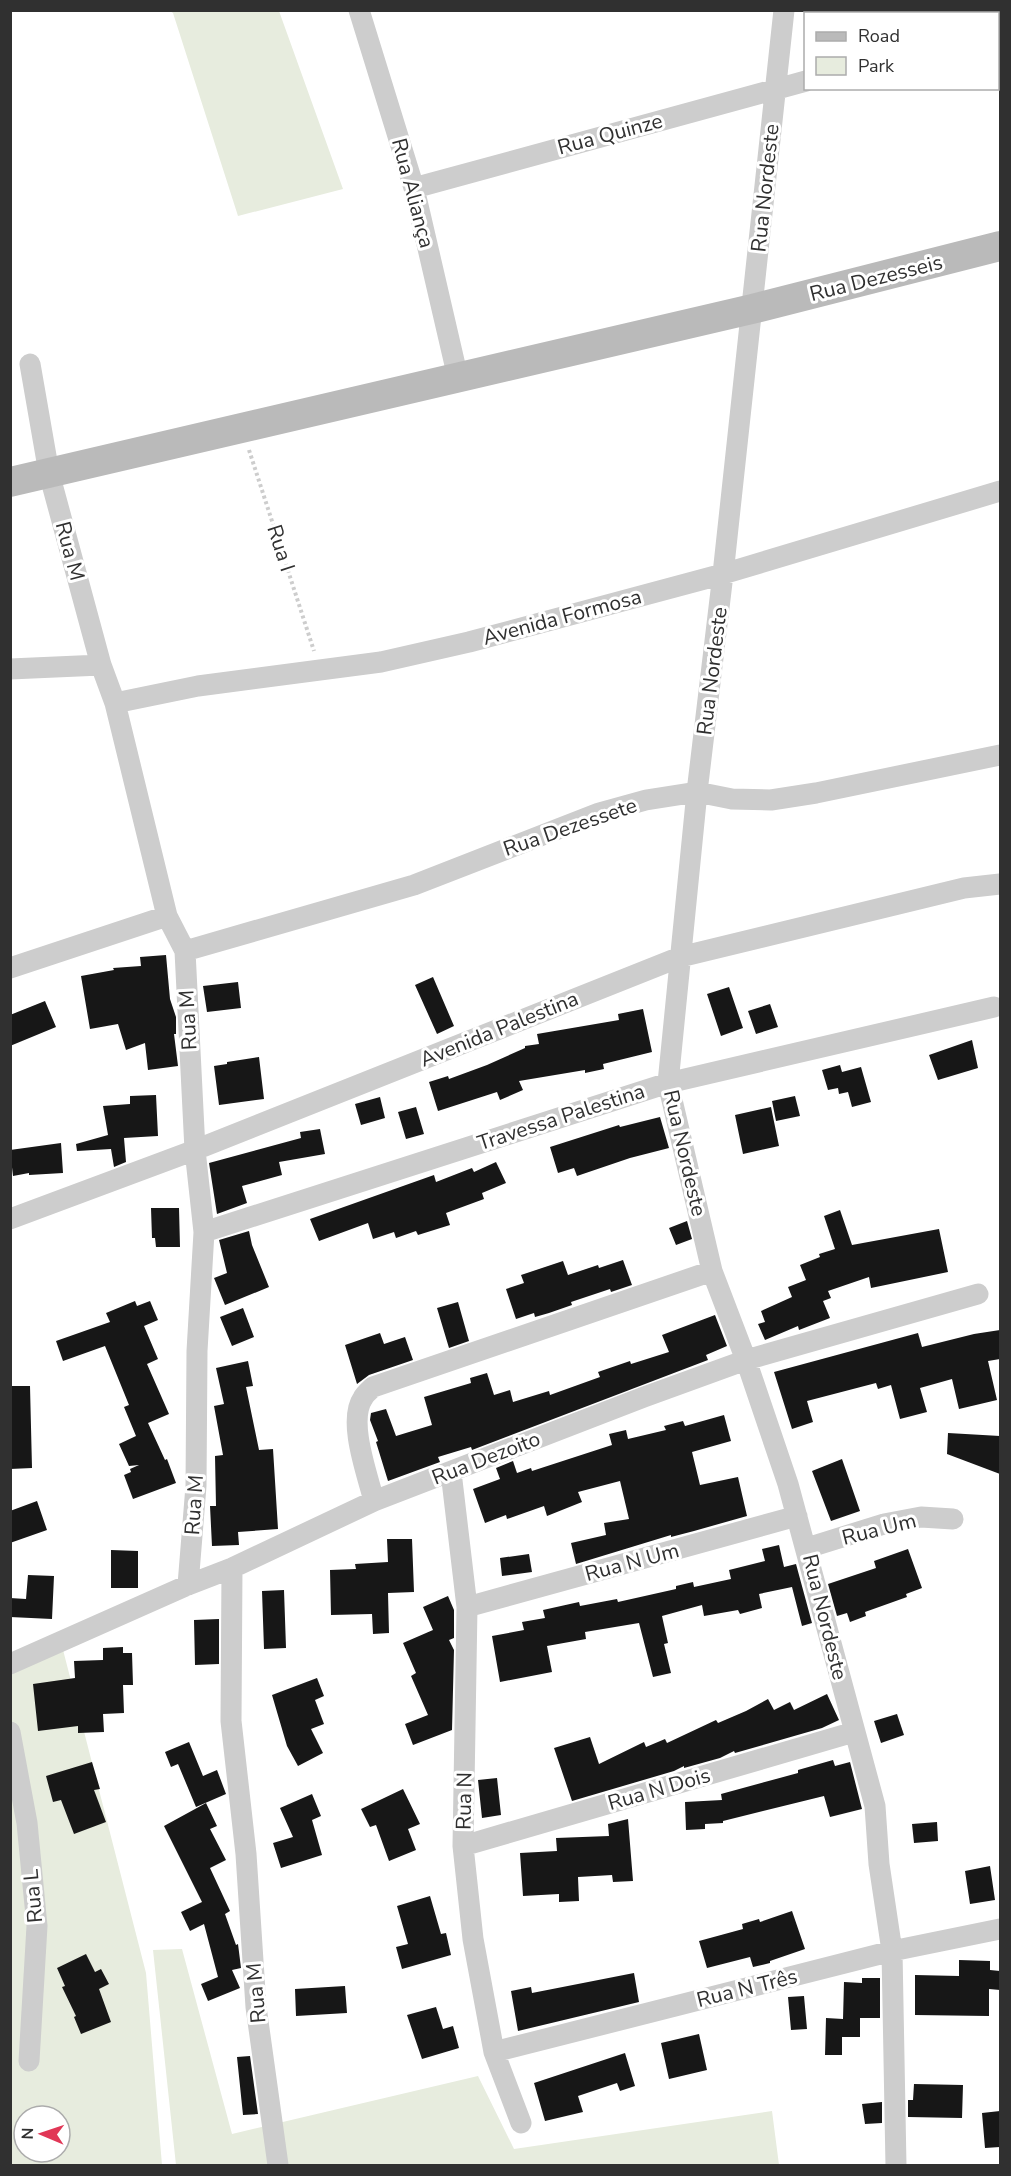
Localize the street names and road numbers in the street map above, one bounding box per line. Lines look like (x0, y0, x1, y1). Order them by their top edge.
street label: Rua Quinze (554, 107, 666, 161)
street label: Rua Nordeste (744, 122, 786, 254)
street label: Rua Aliança (385, 135, 441, 251)
street label: Rua Dezesseis (807, 248, 945, 308)
street label: Rua M (49, 518, 91, 584)
street label: Rua I (260, 521, 302, 575)
street label: Avenida Formosa (479, 582, 645, 652)
street label: Rua Nordeste (690, 605, 734, 737)
street label: Rua Dezessete (499, 791, 641, 863)
street label: Avenida Palestina (416, 984, 582, 1074)
street label: Rua M (172, 989, 204, 1051)
street label: Travessa Palestina (474, 1077, 648, 1157)
street label: Rua Nordeste (657, 1087, 713, 1219)
street label: Rua Dezoito (428, 1424, 544, 1492)
street label: Rua M (178, 1474, 210, 1536)
street label: Rua Um (839, 1506, 919, 1552)
street label: Rua N Um (582, 1536, 682, 1588)
street label: Rua Nordeste (796, 1551, 854, 1683)
street label: Rua N Dois (604, 1761, 714, 1817)
street label: Rua N (449, 1772, 479, 1830)
street label: Rua L (17, 1867, 49, 1924)
street label: Rua M (239, 1962, 273, 2024)
street label: Rua N Três (694, 1962, 800, 2014)

